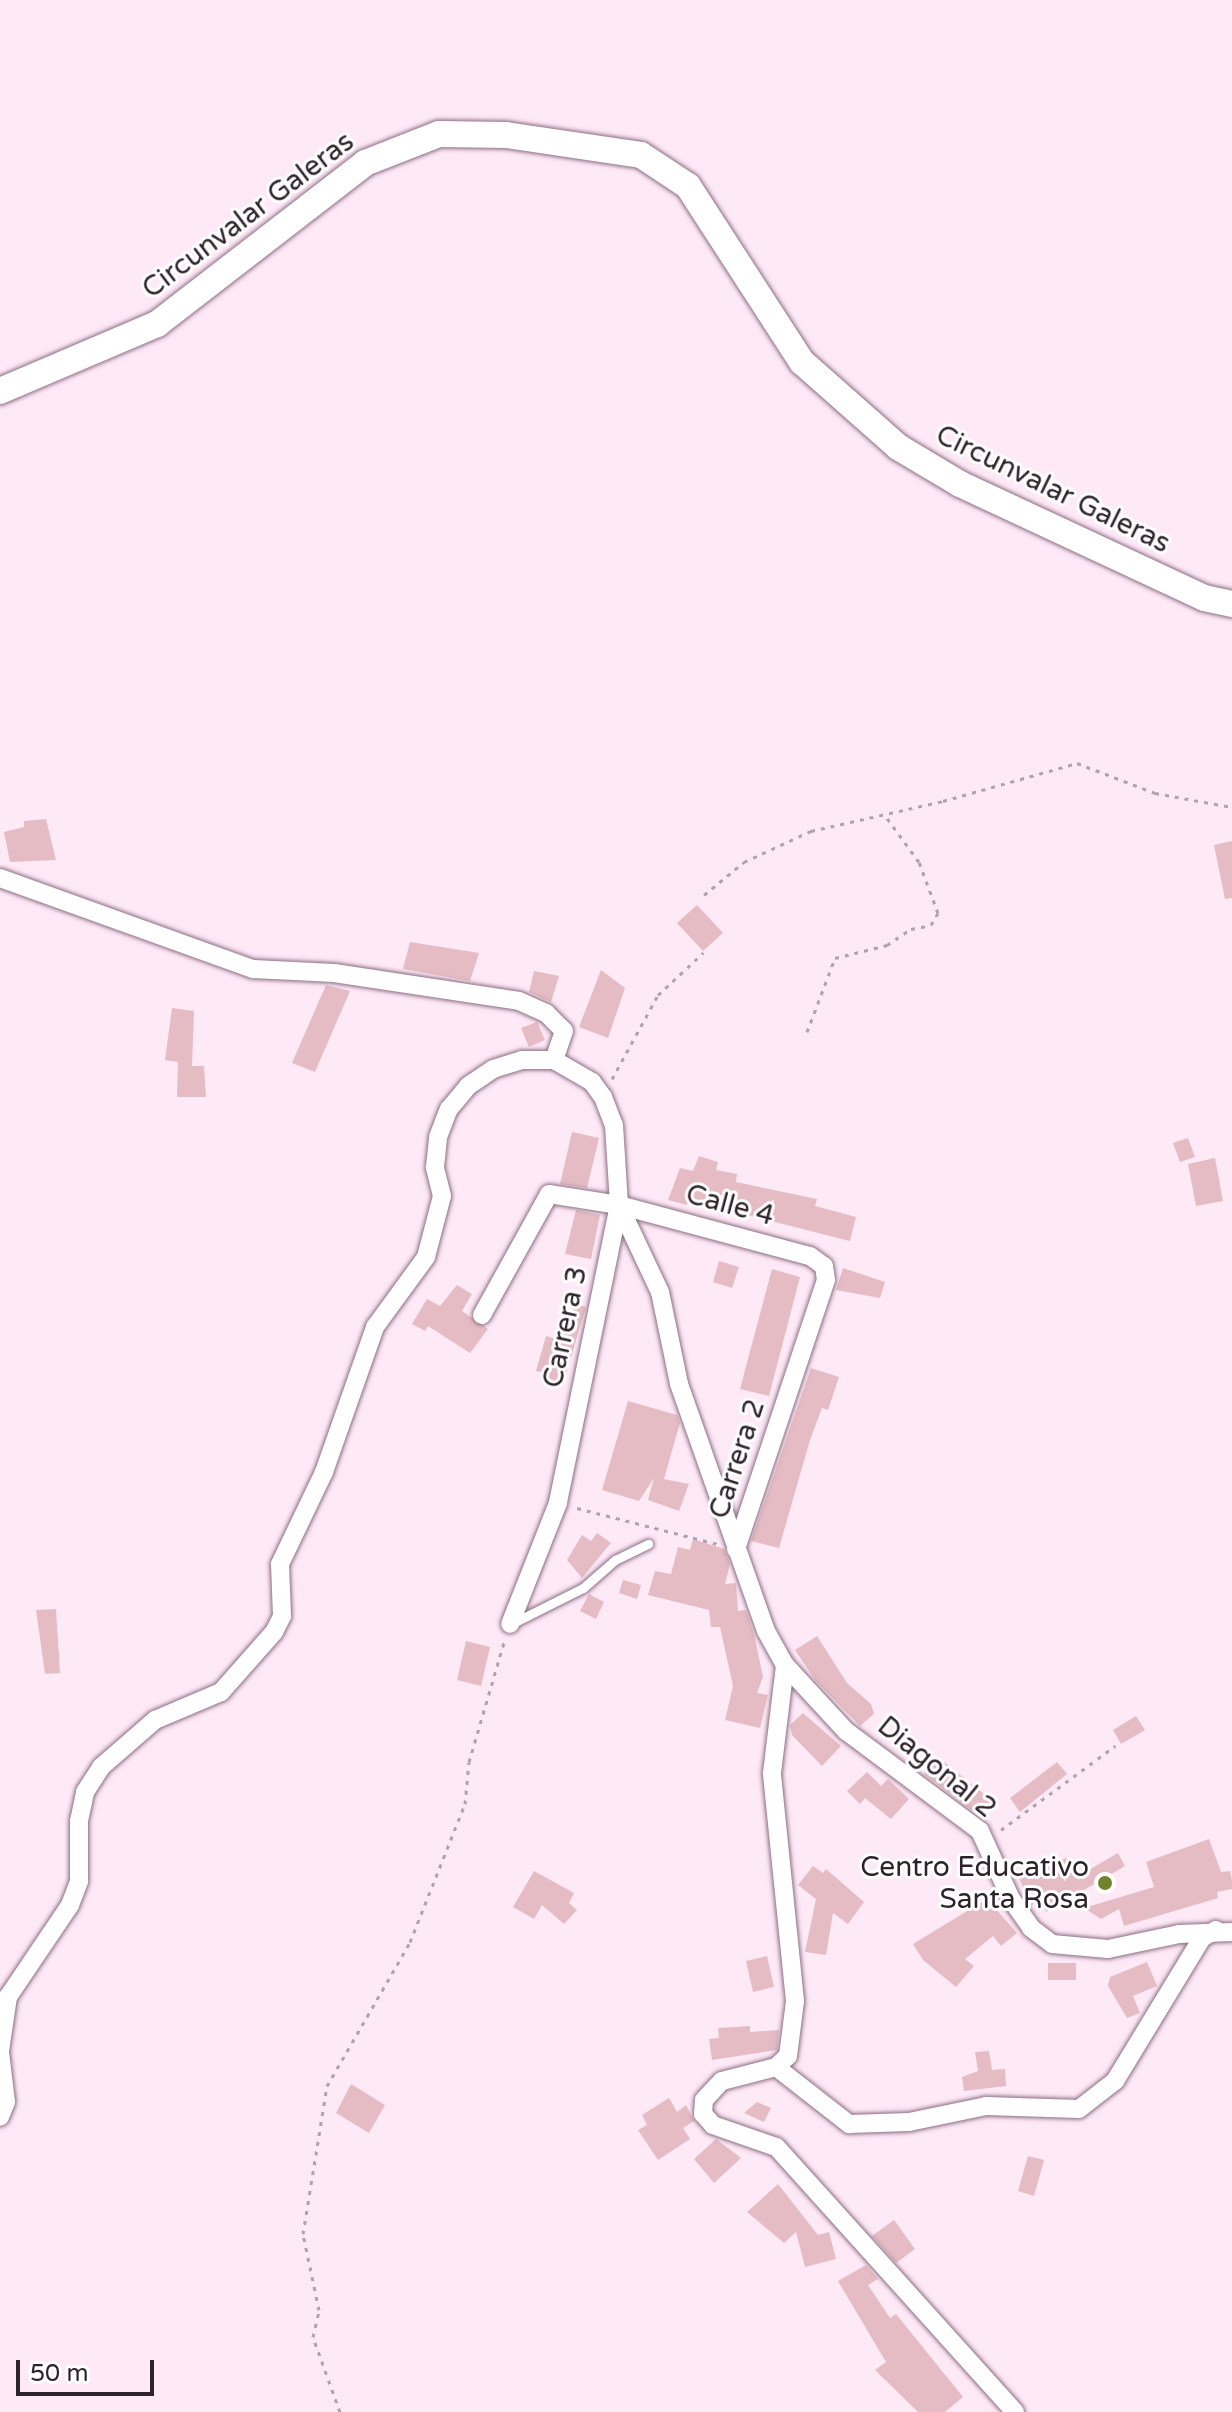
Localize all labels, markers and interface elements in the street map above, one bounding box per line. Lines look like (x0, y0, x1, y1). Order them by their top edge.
street label: Circunvalar Galeras (136, 124, 360, 306)
street label: Circunvalar Galeras (930, 418, 1176, 560)
street label: Calle 4 (682, 1177, 778, 1233)
street label: Carrera 3 (536, 1263, 594, 1391)
street label: Carrera 2 (702, 1395, 772, 1523)
street label: Diagonal 2 (871, 1709, 1003, 1825)
place label: Centro Educativo Santa Rosa (860, 1850, 1089, 1916)
marker: Centro Educativo Santa Rosa (1096, 1874, 1114, 1892)
scale bar (20, 2344, 158, 2394)
text: 50 m (30, 2359, 88, 2388)

